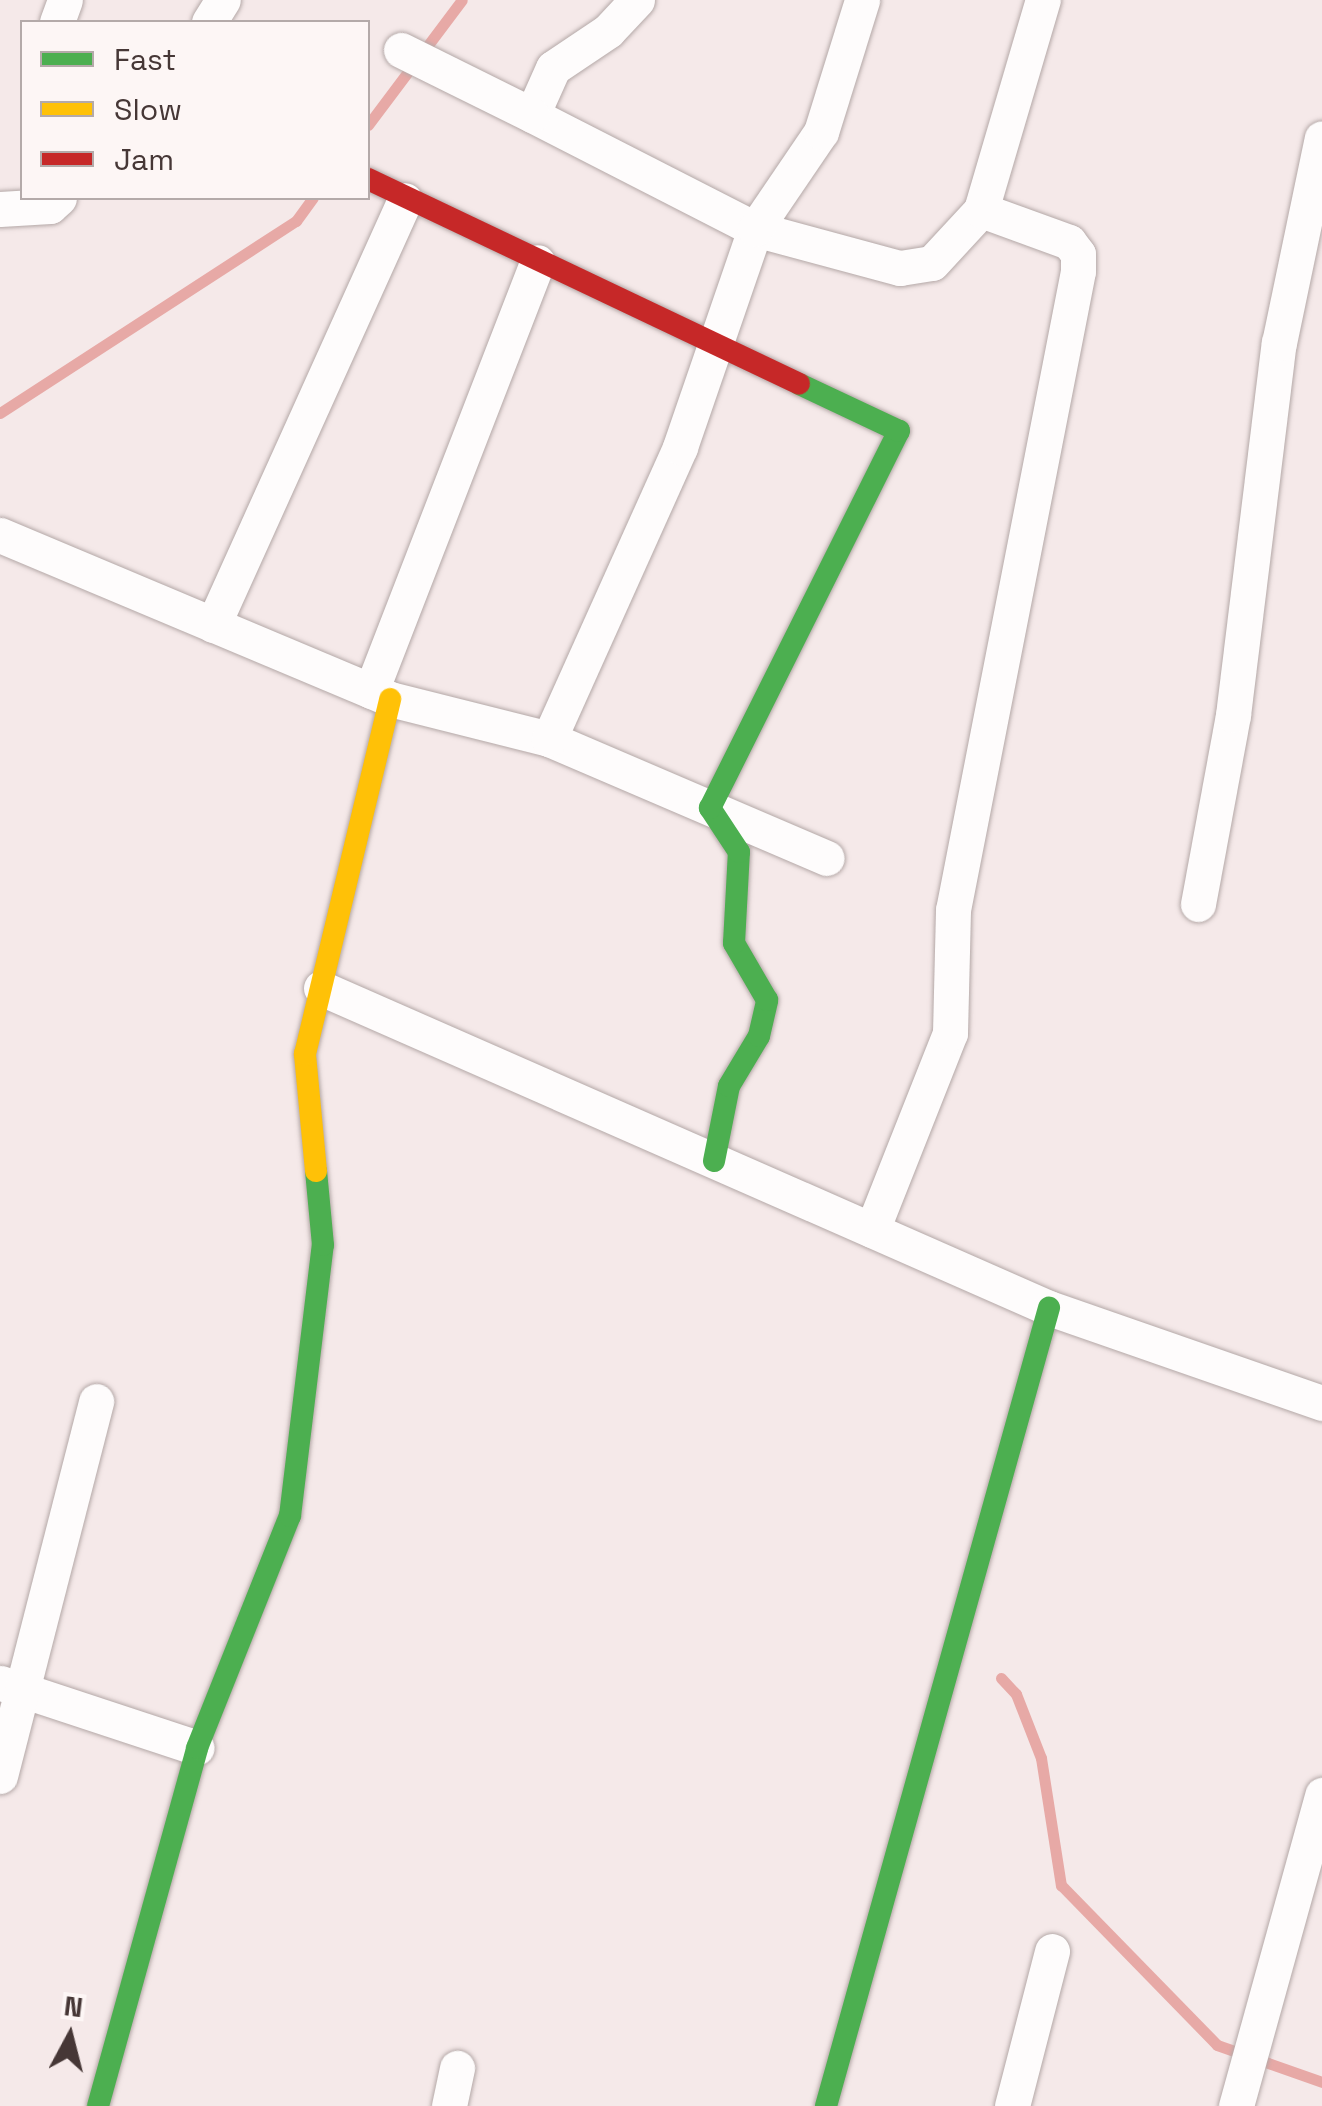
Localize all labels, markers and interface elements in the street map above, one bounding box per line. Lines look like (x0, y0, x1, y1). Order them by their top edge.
legend (20, 20, 370, 200)
text: Fast (114, 40, 176, 79)
text: Slow (114, 90, 182, 129)
text: Jam (114, 140, 174, 179)
north arrow (20, 1986, 120, 2086)
text: N (62, 1987, 85, 2025)

